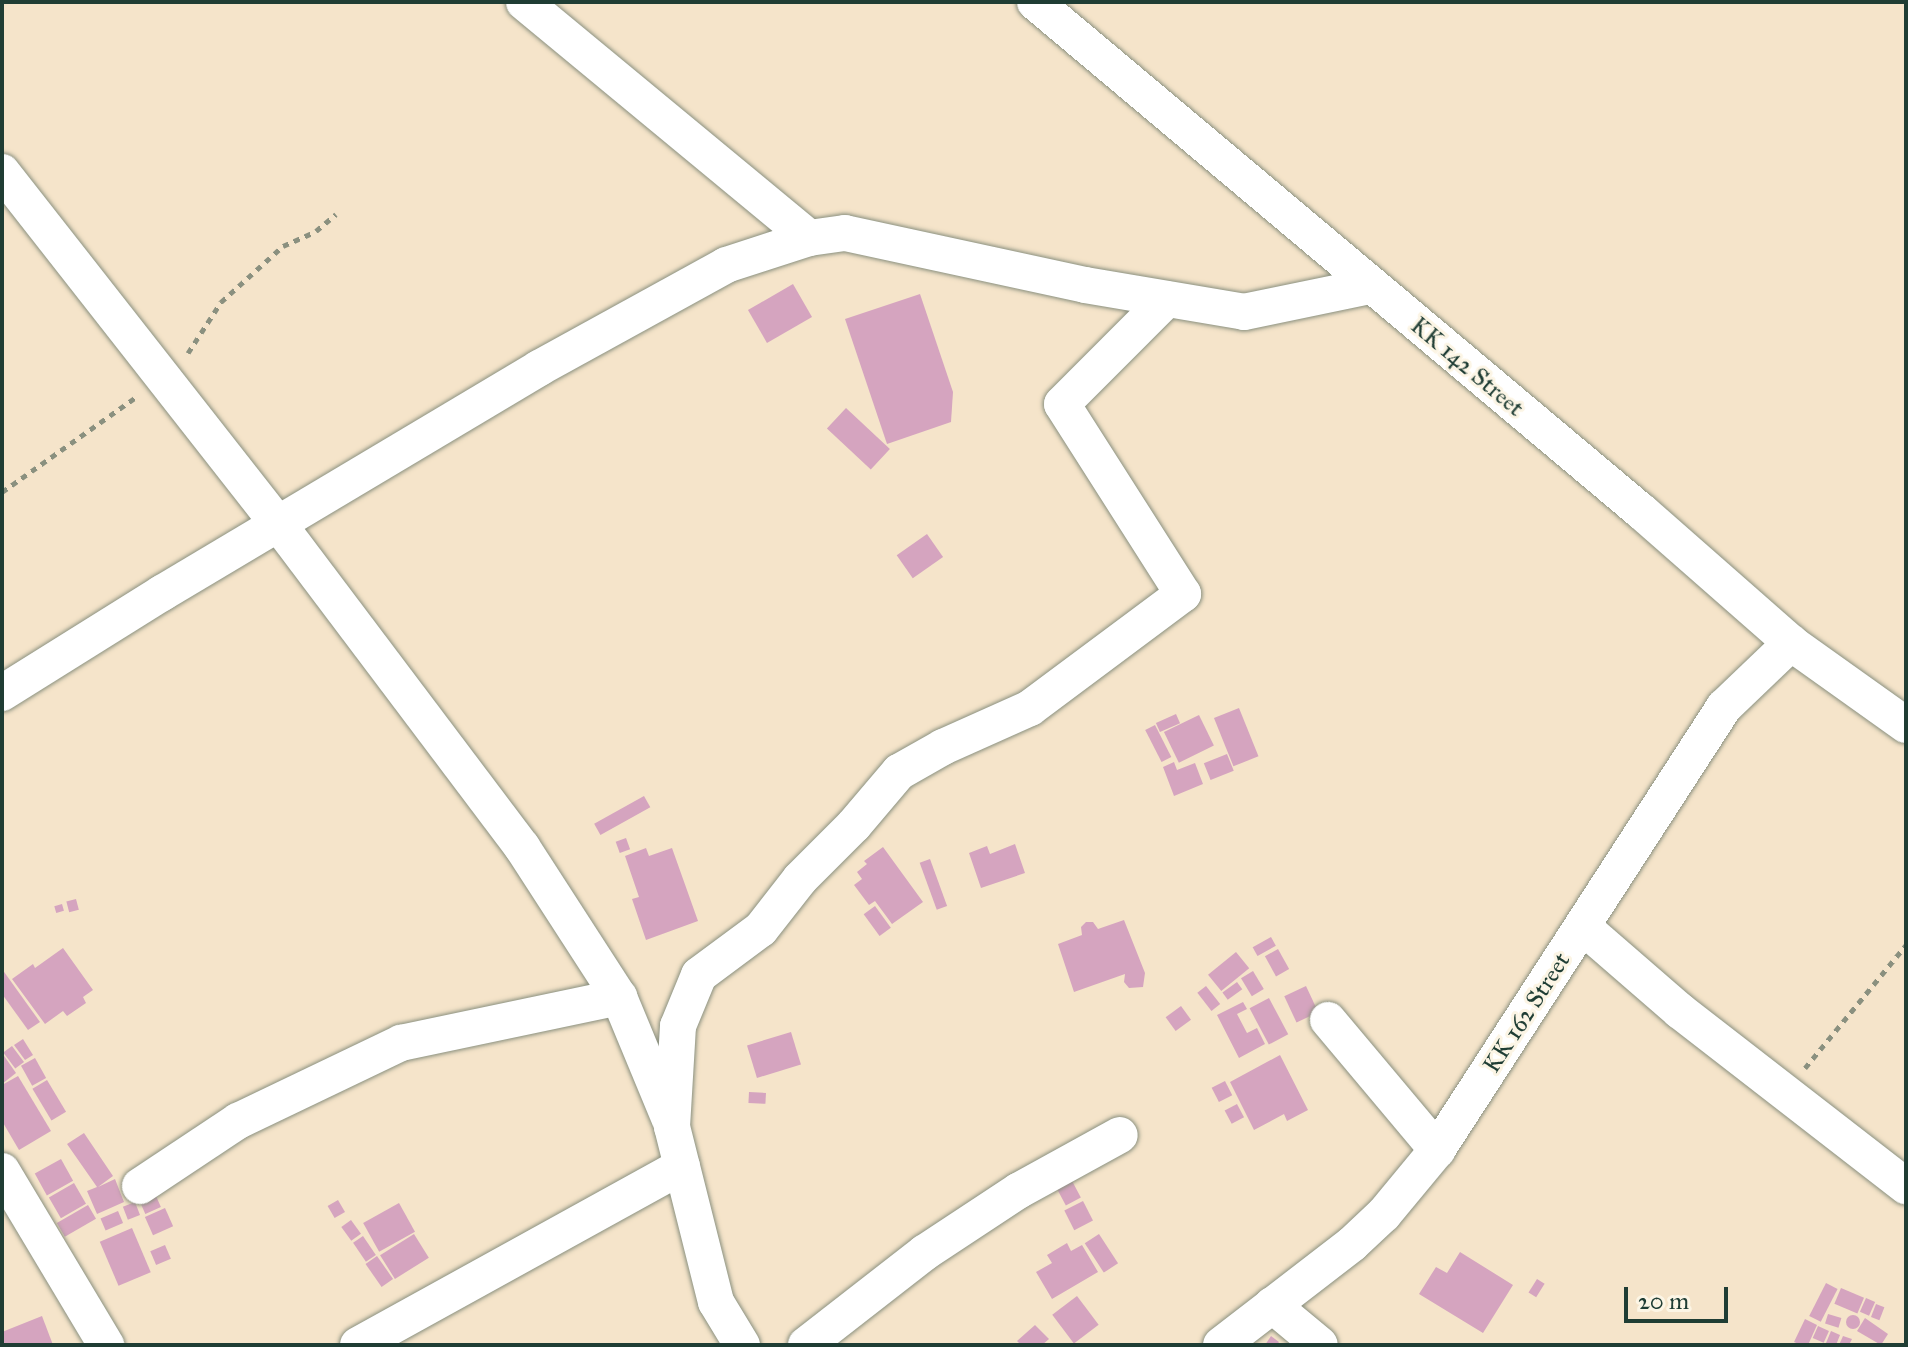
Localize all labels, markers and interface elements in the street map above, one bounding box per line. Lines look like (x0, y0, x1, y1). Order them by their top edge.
street label: KK 142 Street (1405, 311, 1529, 423)
street label: KK 162 Street (1477, 947, 1577, 1079)
scale bar (1628, 1271, 1732, 1321)
text: 20 m (1638, 1286, 1689, 1316)

